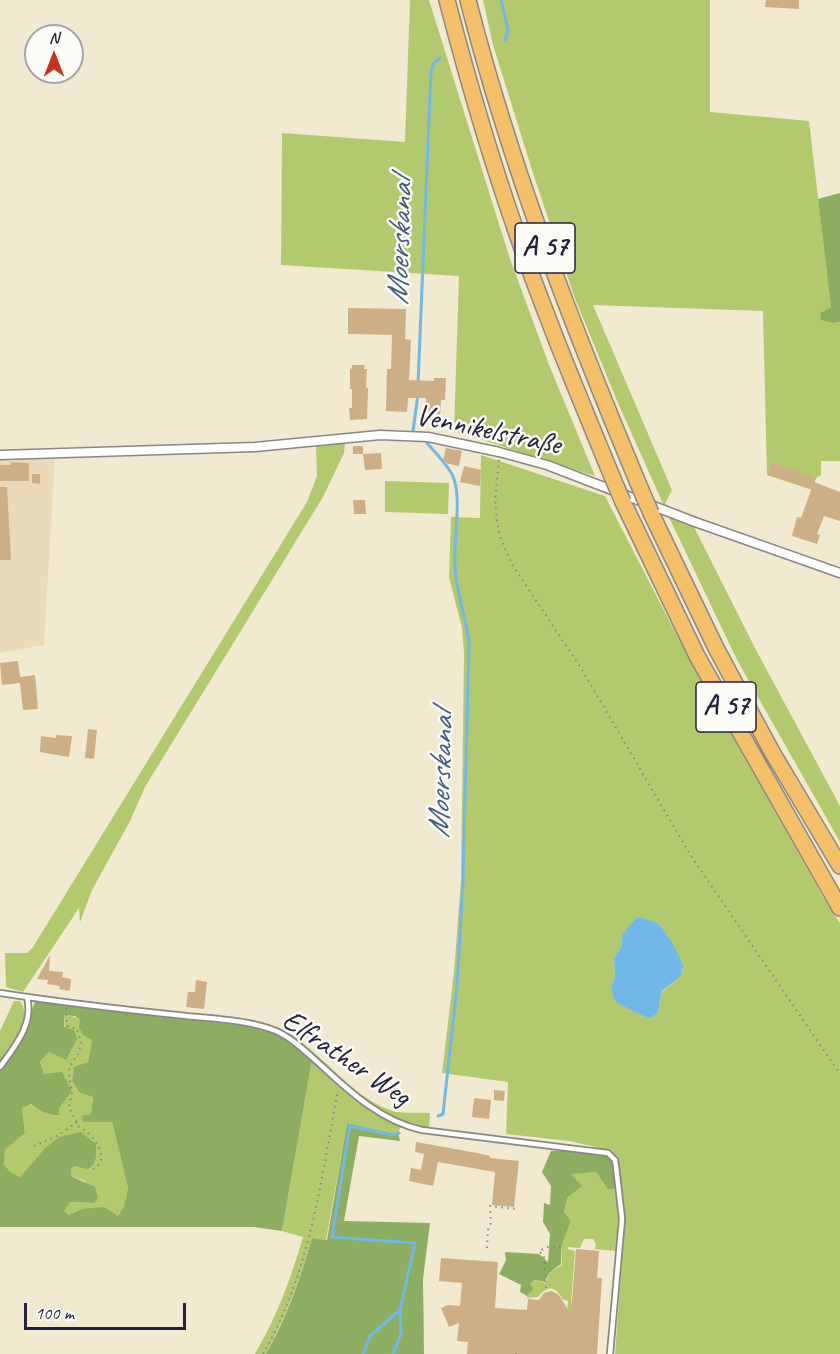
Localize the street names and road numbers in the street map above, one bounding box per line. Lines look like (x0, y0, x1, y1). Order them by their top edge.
road number: A 57 (515, 223, 575, 273)
street label: Vennikelstraße (412, 398, 564, 464)
road number: A 57 (696, 682, 756, 732)
street label: Elfrather Weg (275, 1003, 417, 1115)

